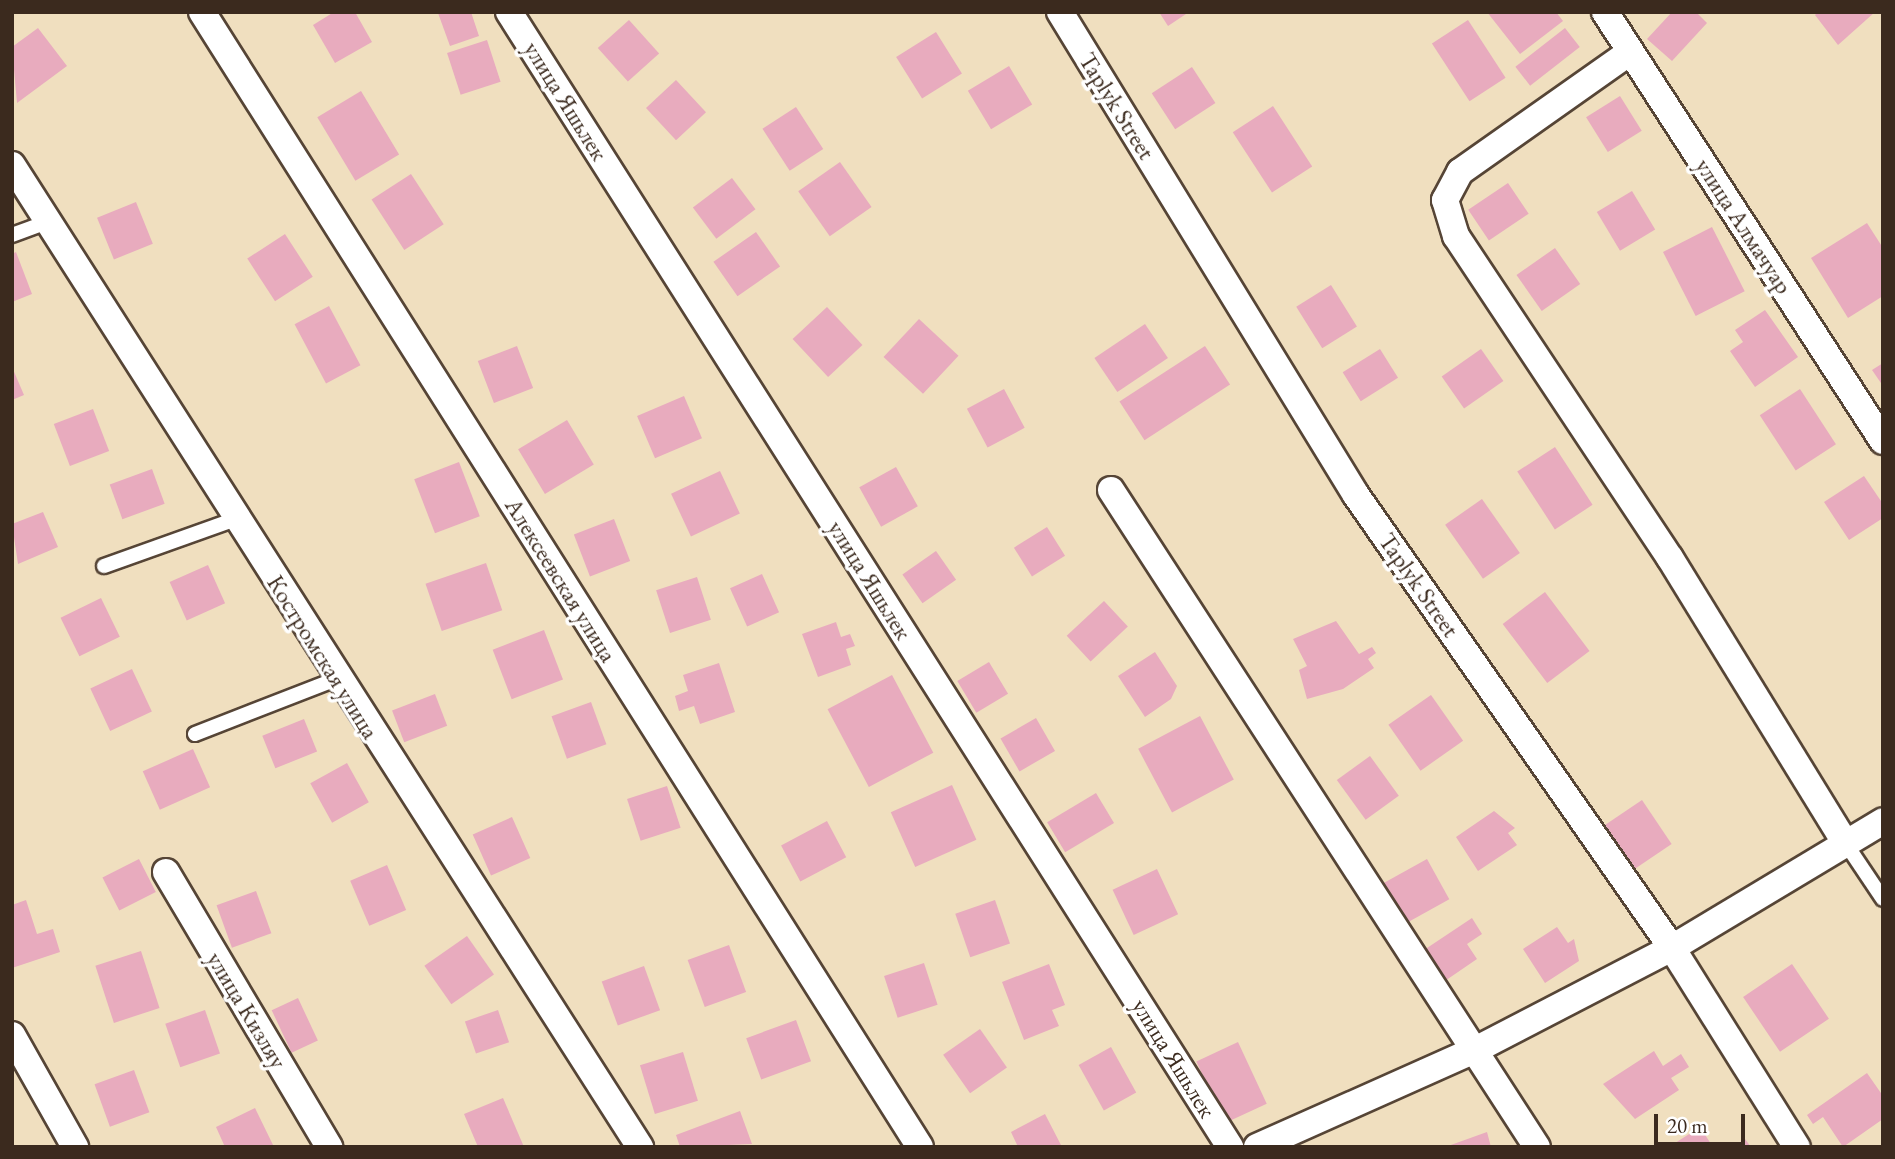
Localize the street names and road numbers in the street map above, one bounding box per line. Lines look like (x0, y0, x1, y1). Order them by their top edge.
street label: улица Яшьлек (518, 36, 614, 166)
street label: Taplyk Street (1073, 47, 1161, 165)
street label: улица Алмачуар (1689, 153, 1799, 299)
street label: Алексеевская улица (499, 493, 623, 667)
street label: улица Яшьлек (822, 515, 918, 645)
street label: Taplyk Street (1373, 527, 1465, 643)
street label: Костромская улица (261, 570, 385, 744)
street label: улица Кизляу (201, 946, 293, 1074)
street label: улица Яшьлек (1126, 993, 1222, 1123)

